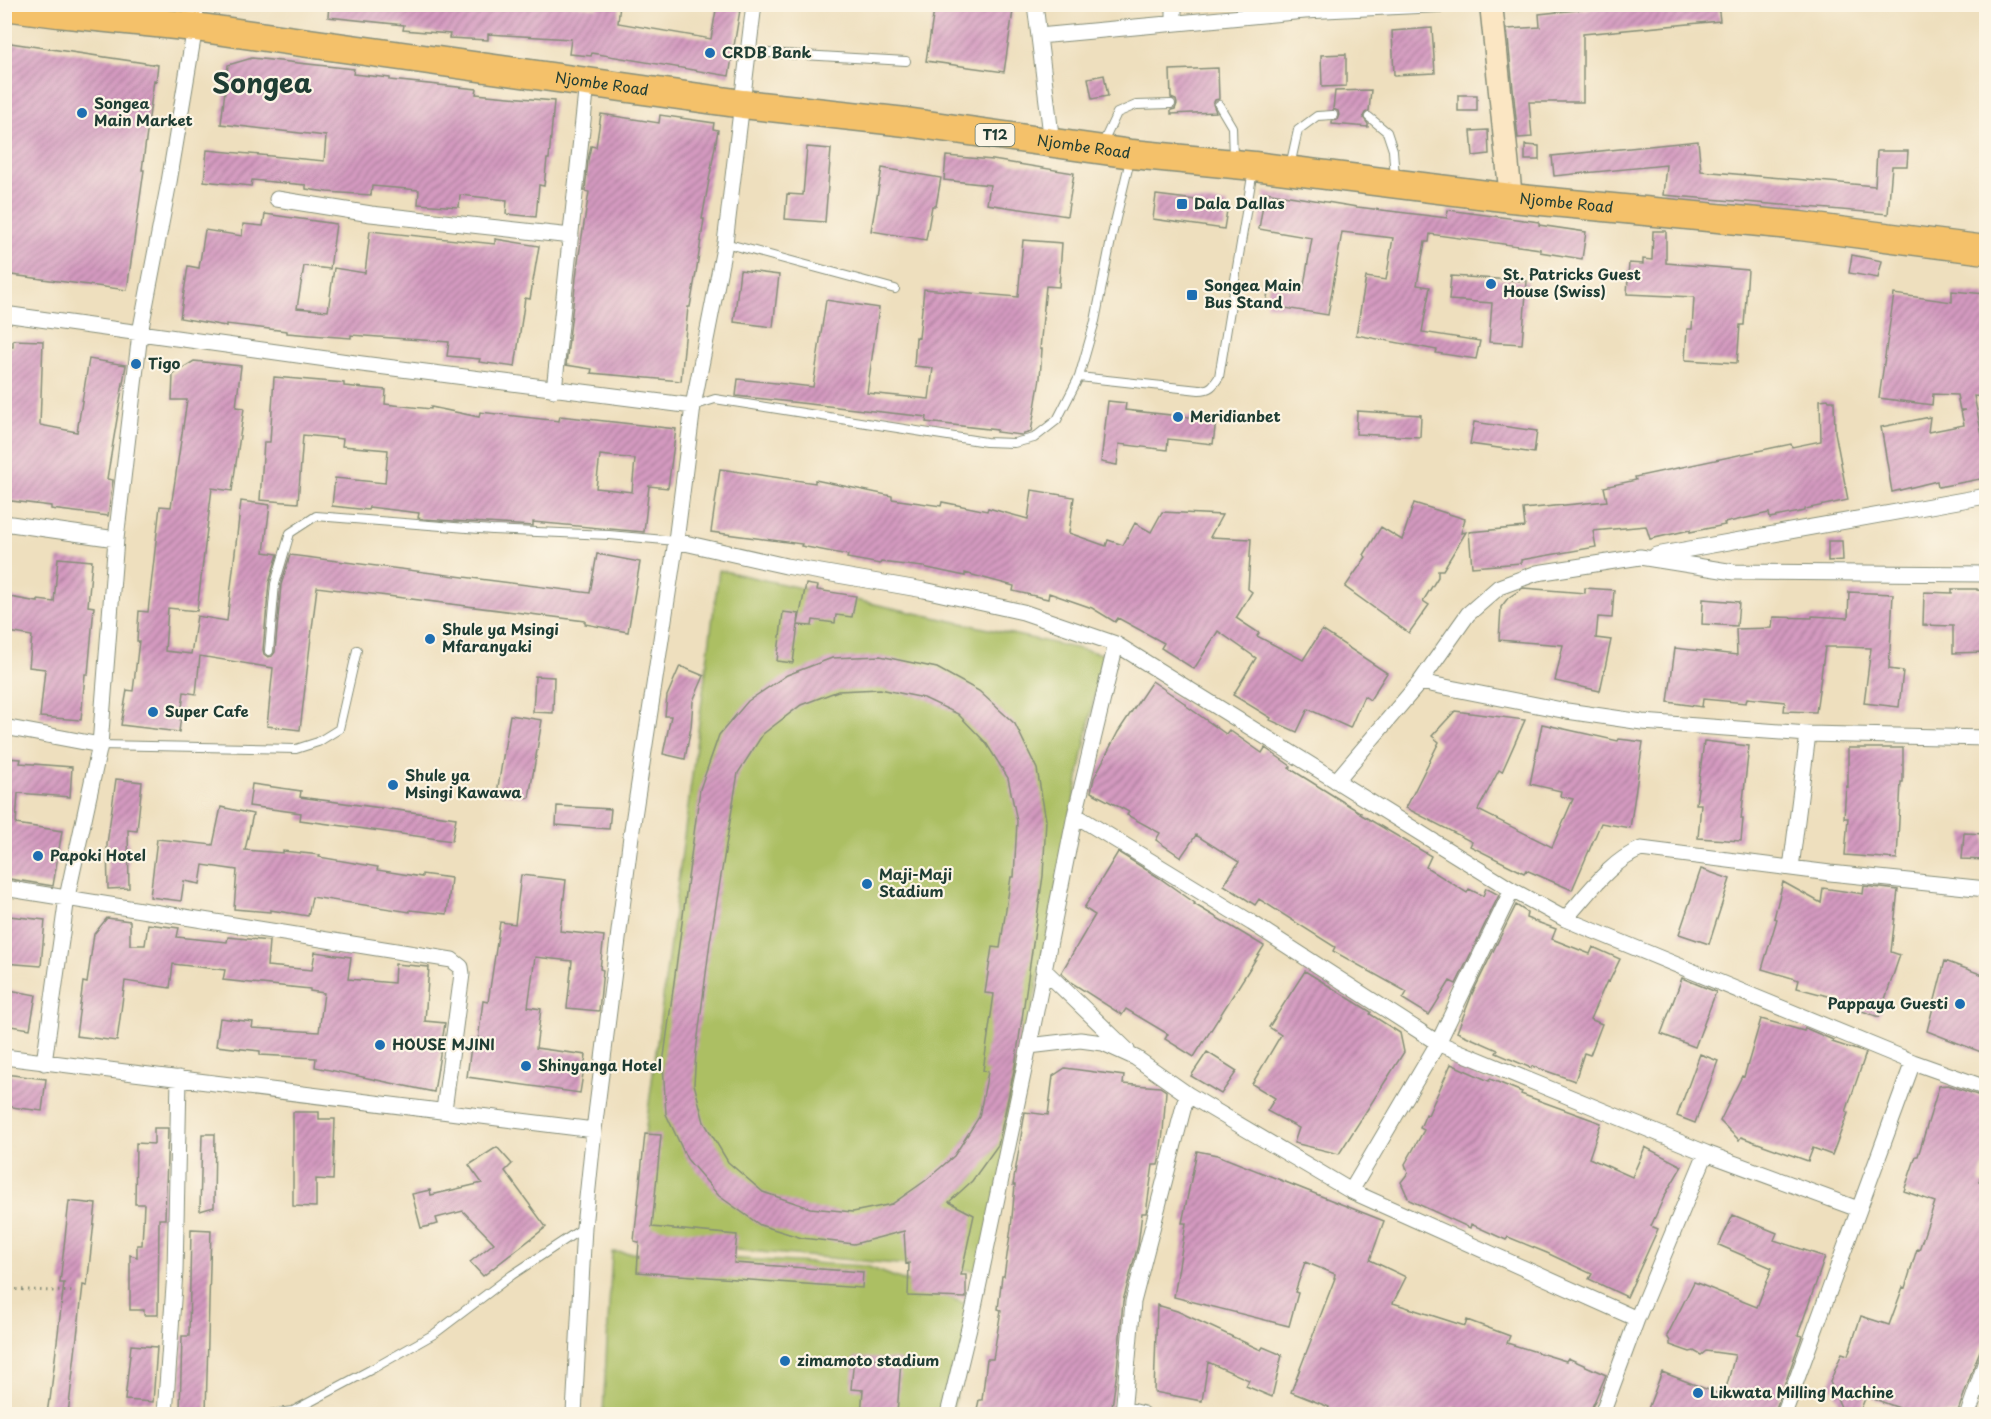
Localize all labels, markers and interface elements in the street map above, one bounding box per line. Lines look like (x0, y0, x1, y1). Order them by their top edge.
place label: CRDB Bank (722, 40, 812, 63)
marker: CRDB Bank (703, 46, 717, 60)
district label: Songea (212, 61, 313, 102)
street label: Njombe Road (554, 65, 650, 101)
place label: Songea Main Market (94, 91, 193, 131)
marker: Songea Main Market (75, 106, 89, 120)
road number: T12 (976, 124, 1014, 146)
street label: Njombe Road (1036, 128, 1132, 164)
street label: Njombe Road (1519, 186, 1615, 218)
place label: Dala Dallas (1194, 191, 1285, 214)
marker: Dala Dallas (1175, 197, 1189, 211)
place label: St. Patricks Guest House (Swiss) (1503, 262, 1641, 302)
place label: Songea Main Bus Stand (1204, 273, 1301, 313)
marker: St. Patricks Guest House (Swiss) (1484, 277, 1498, 291)
marker: Songea Main Bus Stand (1185, 288, 1199, 302)
place label: Tigo (148, 351, 181, 374)
marker: Tigo (129, 357, 143, 371)
place label: Meridianbet (1190, 404, 1281, 427)
marker: Meridianbet (1171, 410, 1185, 424)
place label: Shule ya Msingi Mfaranyaki (442, 617, 559, 657)
marker: Shule ya Msingi Mfaranyaki (423, 632, 437, 646)
place label: Super Cafe (165, 699, 249, 722)
marker: Super Cafe (146, 705, 160, 719)
place label: Shule ya Msingi Kawawa (405, 763, 522, 803)
marker: Shule ya Msingi Kawawa (386, 778, 400, 792)
place label: Papoki Hotel (50, 843, 146, 866)
marker: Papoki Hotel (31, 849, 45, 863)
place label: Maji-Maji Stadium (879, 862, 952, 902)
marker: Maji-Maji Stadium (860, 877, 874, 891)
place label: Pappaya Guesti (1828, 991, 1948, 1014)
marker: Pappaya Guesti (1953, 997, 1967, 1011)
place label: HOUSE MJINI (392, 1032, 495, 1055)
marker: HOUSE MJINI (373, 1038, 387, 1052)
place label: Shinyanga Hotel (538, 1053, 662, 1076)
marker: Shinyanga Hotel (519, 1059, 533, 1073)
place label: zimamoto stadium (797, 1348, 939, 1371)
marker: zimamoto stadium (778, 1354, 792, 1368)
place label: Likwata Milling Machine (1710, 1380, 1894, 1403)
marker: Likwata Milling Machine (1691, 1386, 1705, 1400)

